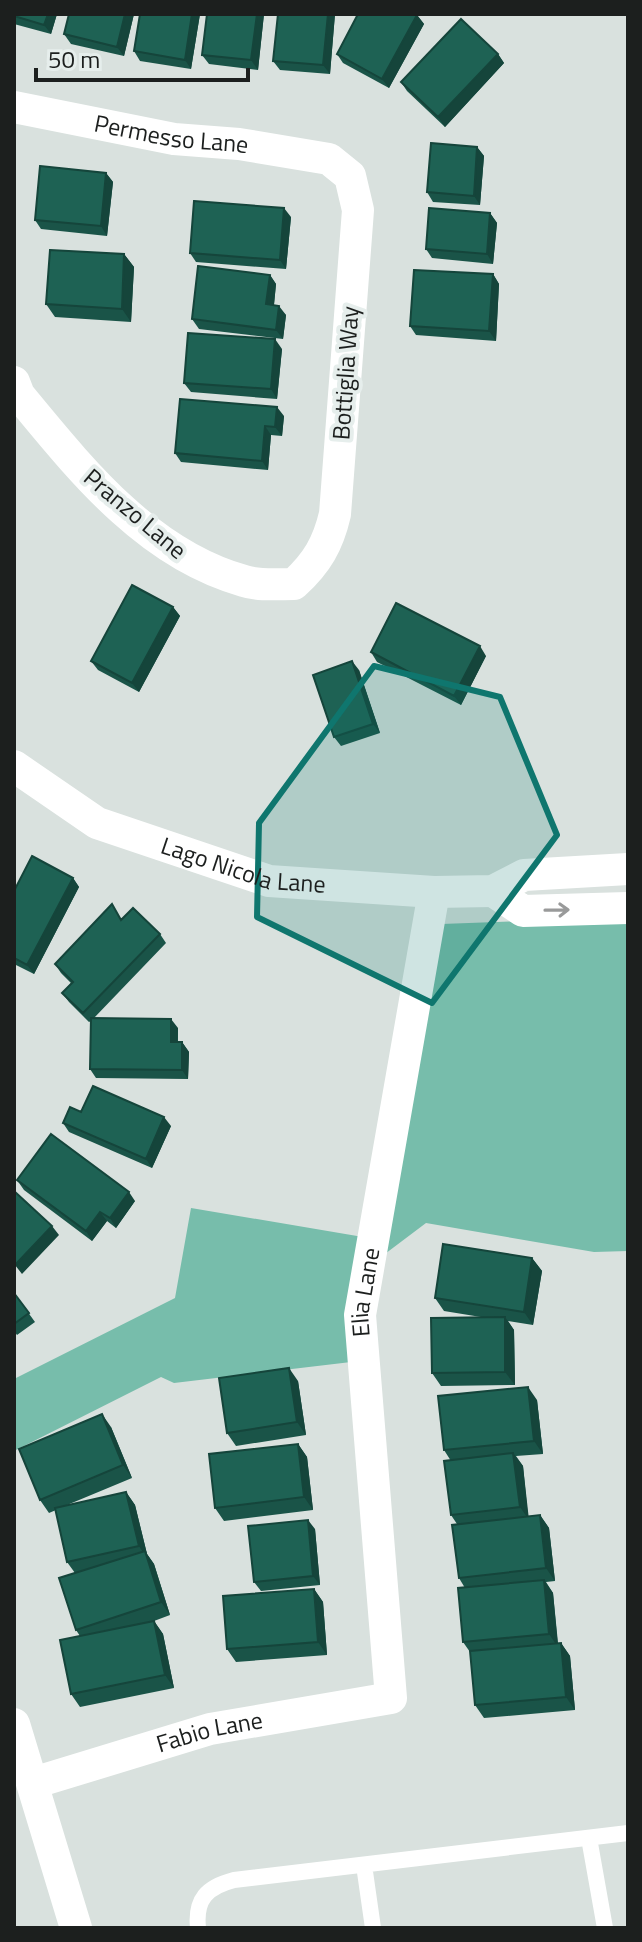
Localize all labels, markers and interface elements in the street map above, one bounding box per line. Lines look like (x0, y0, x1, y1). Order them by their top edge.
scale bar (36, 32, 248, 82)
text: 50 m (48, 41, 100, 77)
street label: Permesso Lane (91, 104, 251, 162)
street label: Bottiglia Way (322, 304, 368, 441)
street label: Pranzo Lane (76, 459, 195, 567)
street label: Lago Nicola Lane (156, 827, 327, 902)
one-way arrow (543, 902, 570, 918)
street label: Elia Lane (341, 1245, 388, 1338)
street label: Fabio Lane (152, 1701, 265, 1761)

